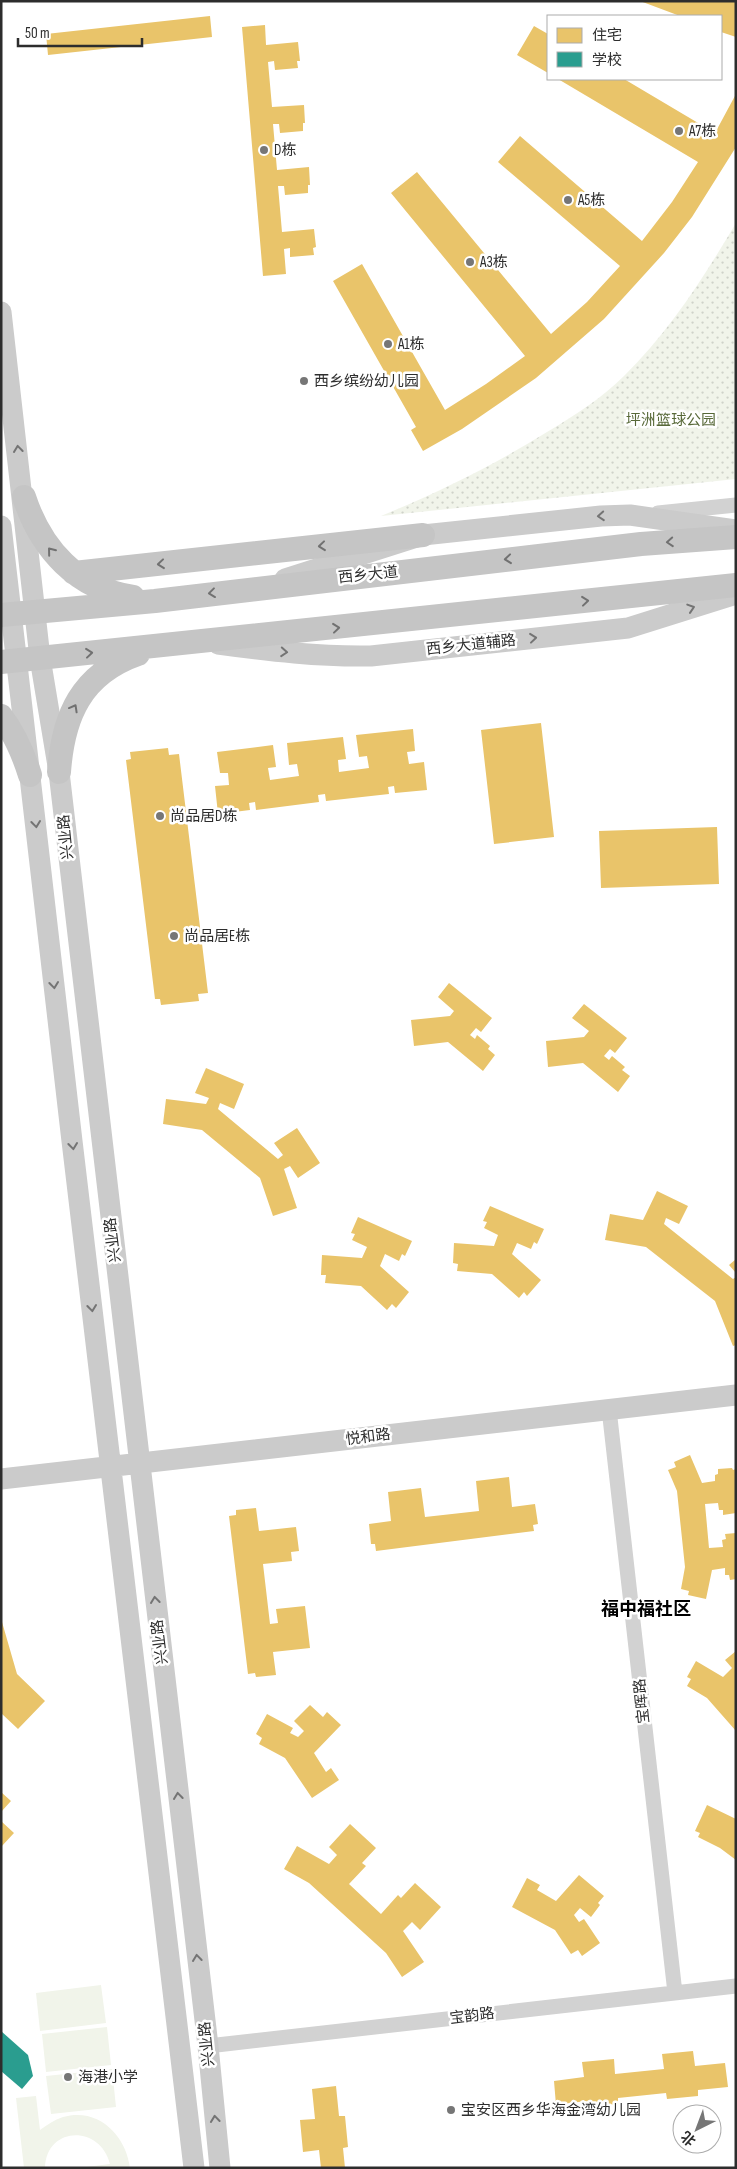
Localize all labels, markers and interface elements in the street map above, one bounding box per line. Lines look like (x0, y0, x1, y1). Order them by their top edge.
scale bar (18, 15, 141, 47)
legend (547, 15, 722, 80)
text: 50 m (25, 24, 50, 43)
text: 住宅 (592, 26, 622, 45)
text: 学校 (592, 51, 622, 70)
place label: A7栋 (688, 122, 716, 141)
marker: A7栋 (673, 125, 685, 137)
place label: D栋 (274, 141, 296, 160)
marker: D栋 (258, 144, 270, 156)
place label: A5栋 (577, 191, 605, 210)
marker: A5栋 (562, 194, 574, 206)
place label: A3栋 (479, 253, 508, 272)
marker: A3栋 (464, 256, 476, 268)
place label: A1栋 (397, 335, 425, 354)
marker: A1栋 (382, 338, 394, 350)
place label: 西乡缤纷幼儿园 (314, 372, 419, 391)
marker: 西乡缤纷幼儿园 (298, 375, 310, 387)
park label: 坪洲篮球公园 (626, 411, 716, 430)
one-way arrow (13, 445, 24, 453)
one-way arrow (596, 511, 604, 522)
one-way arrow (665, 536, 673, 547)
one-way arrow (318, 540, 326, 551)
one-way arrow (48, 547, 57, 556)
one-way arrow (504, 553, 512, 564)
one-way arrow (156, 558, 164, 569)
street label: 西乡大道 (337, 562, 399, 588)
one-way arrow (207, 587, 215, 598)
one-way arrow (581, 596, 589, 607)
one-way arrow (687, 604, 695, 614)
one-way arrow (332, 623, 340, 634)
street label: 西乡大道辅路 (425, 631, 517, 659)
one-way arrow (529, 633, 537, 644)
one-way arrow (280, 647, 288, 658)
one-way arrow (85, 648, 93, 659)
one-way arrow (67, 705, 77, 714)
place label: 尚品居D栋 (170, 807, 237, 826)
marker: 尚品居D栋 (154, 810, 166, 822)
street label: 兴业路 (54, 814, 78, 860)
one-way arrow (30, 820, 41, 828)
place label: 尚品居E栋 (184, 927, 250, 946)
marker: 尚品居E栋 (168, 930, 180, 942)
one-way arrow (48, 981, 59, 989)
one-way arrow (67, 1143, 78, 1151)
street label: 兴业路 (101, 1217, 125, 1263)
one-way arrow (86, 1304, 97, 1312)
street label: 悦和路 (345, 1425, 391, 1449)
one-way arrow (150, 1596, 161, 1604)
district label: 福中福社区 (601, 1599, 691, 1620)
street label: 兴业路 (148, 1619, 172, 1665)
street label: 宝晖路 (630, 1678, 654, 1724)
one-way arrow (173, 1792, 184, 1800)
one-way arrow (192, 1953, 203, 1961)
street label: 宝韵路 (449, 2004, 495, 2028)
street label: 兴业路 (195, 2021, 219, 2067)
place label: 海港小学 (78, 2068, 138, 2087)
marker: 海港小学 (62, 2071, 74, 2083)
place label: 宝安区西乡华海金湾幼儿园 (461, 2101, 641, 2120)
marker: 宝安区西乡华海金湾幼儿园 (445, 2104, 457, 2116)
north arrow (672, 2104, 722, 2154)
one-way arrow (210, 2115, 221, 2123)
text: 北 (678, 2127, 700, 2149)

